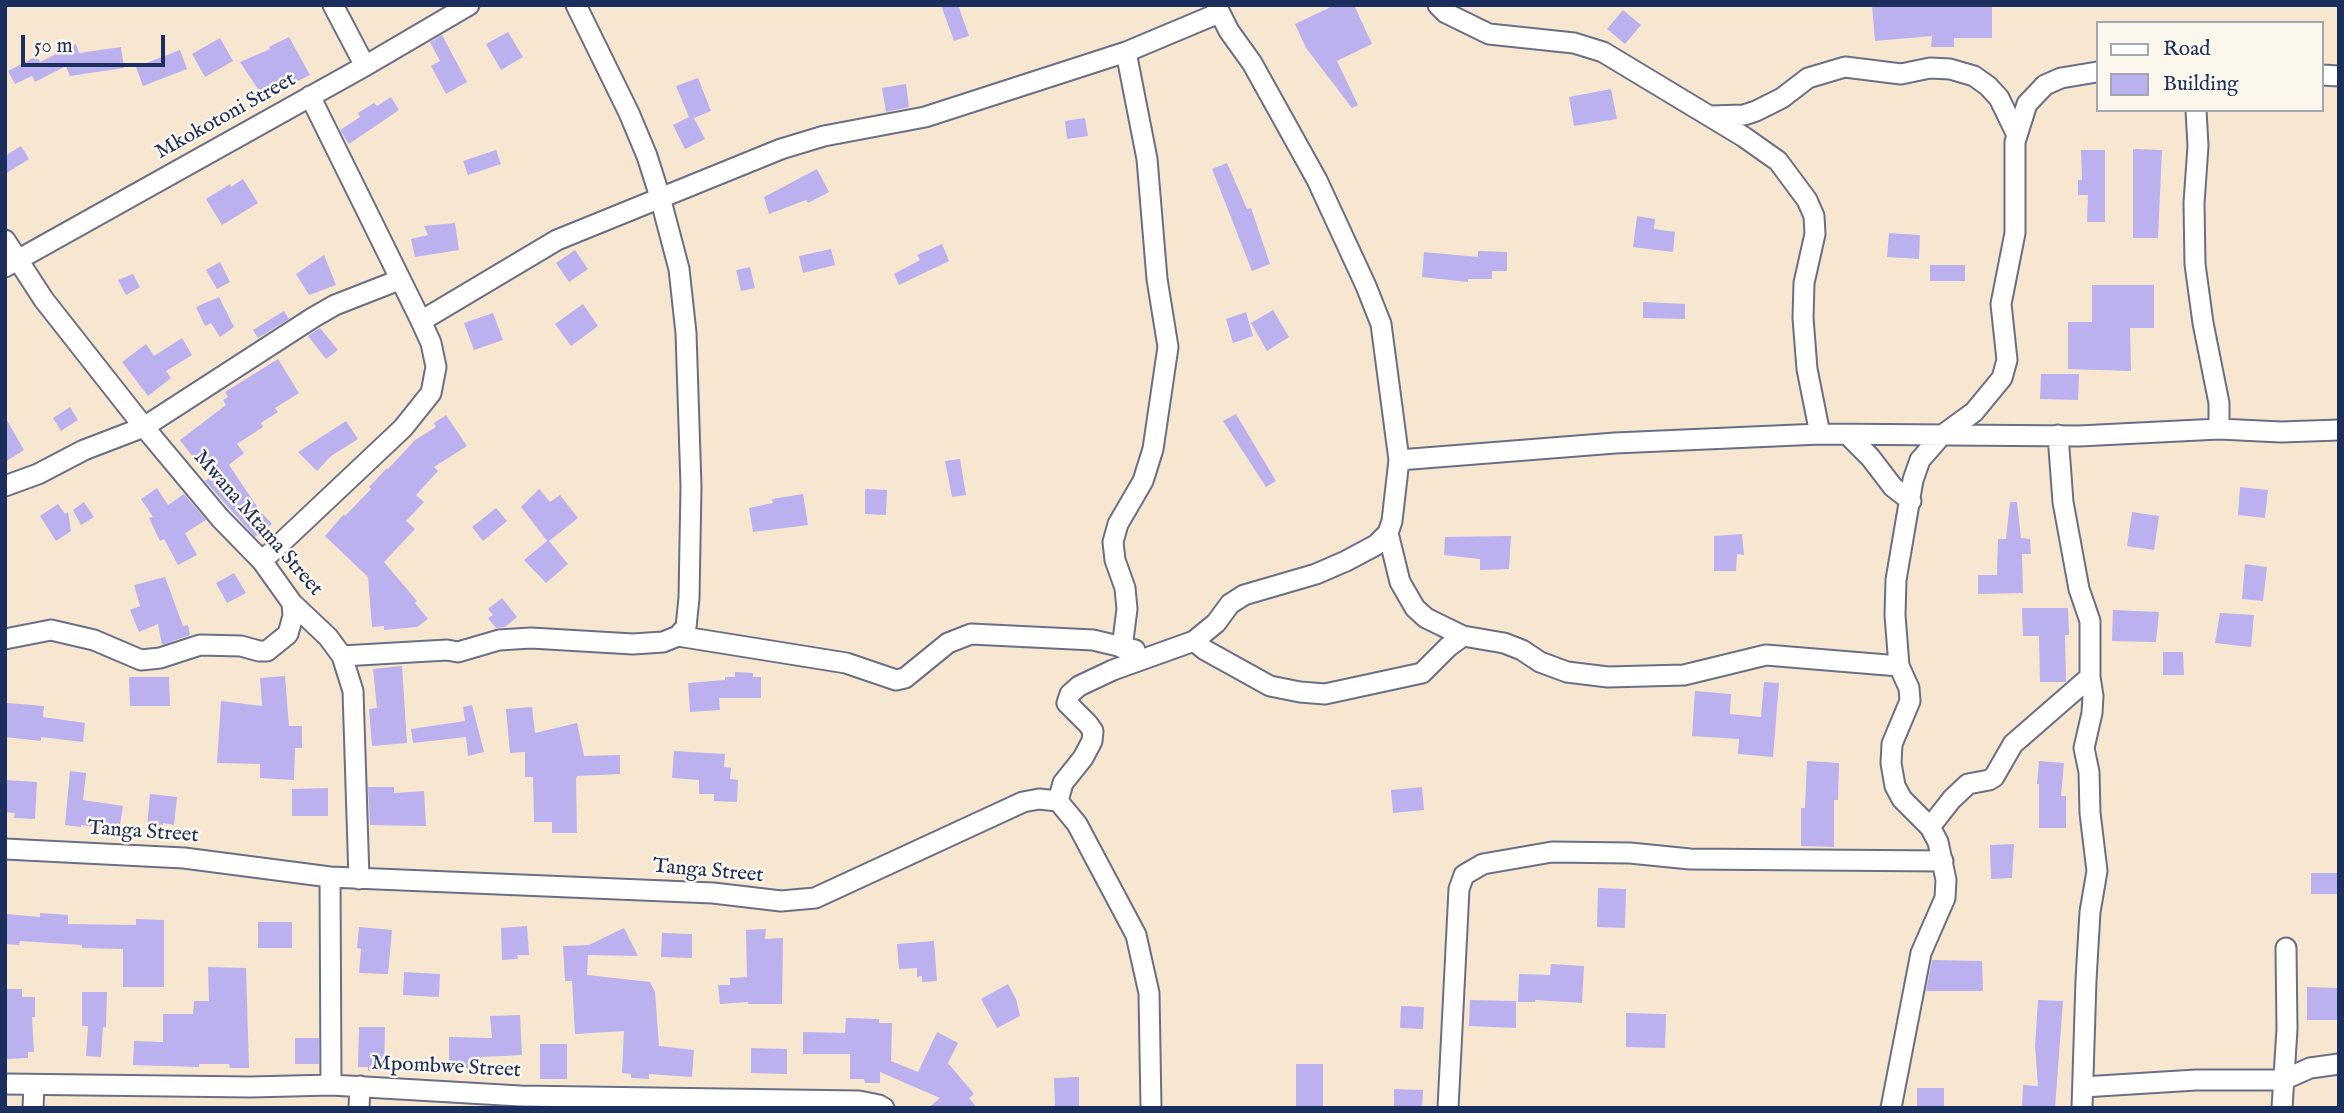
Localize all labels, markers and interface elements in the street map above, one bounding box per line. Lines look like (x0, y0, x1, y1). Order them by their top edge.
scale bar (24, 21, 168, 65)
legend (2096, 21, 2323, 112)
text: 50 m (34, 33, 73, 60)
text: Road (2163, 36, 2210, 63)
street label: Mkokotoni Street (152, 68, 300, 166)
text: Building (2163, 71, 2238, 98)
street label: Mwana Mtama Street (187, 446, 327, 602)
street label: Tanga Street (87, 817, 199, 849)
street label: Tanga Street (652, 855, 764, 889)
street label: Mpombwe Street (371, 1052, 521, 1084)

